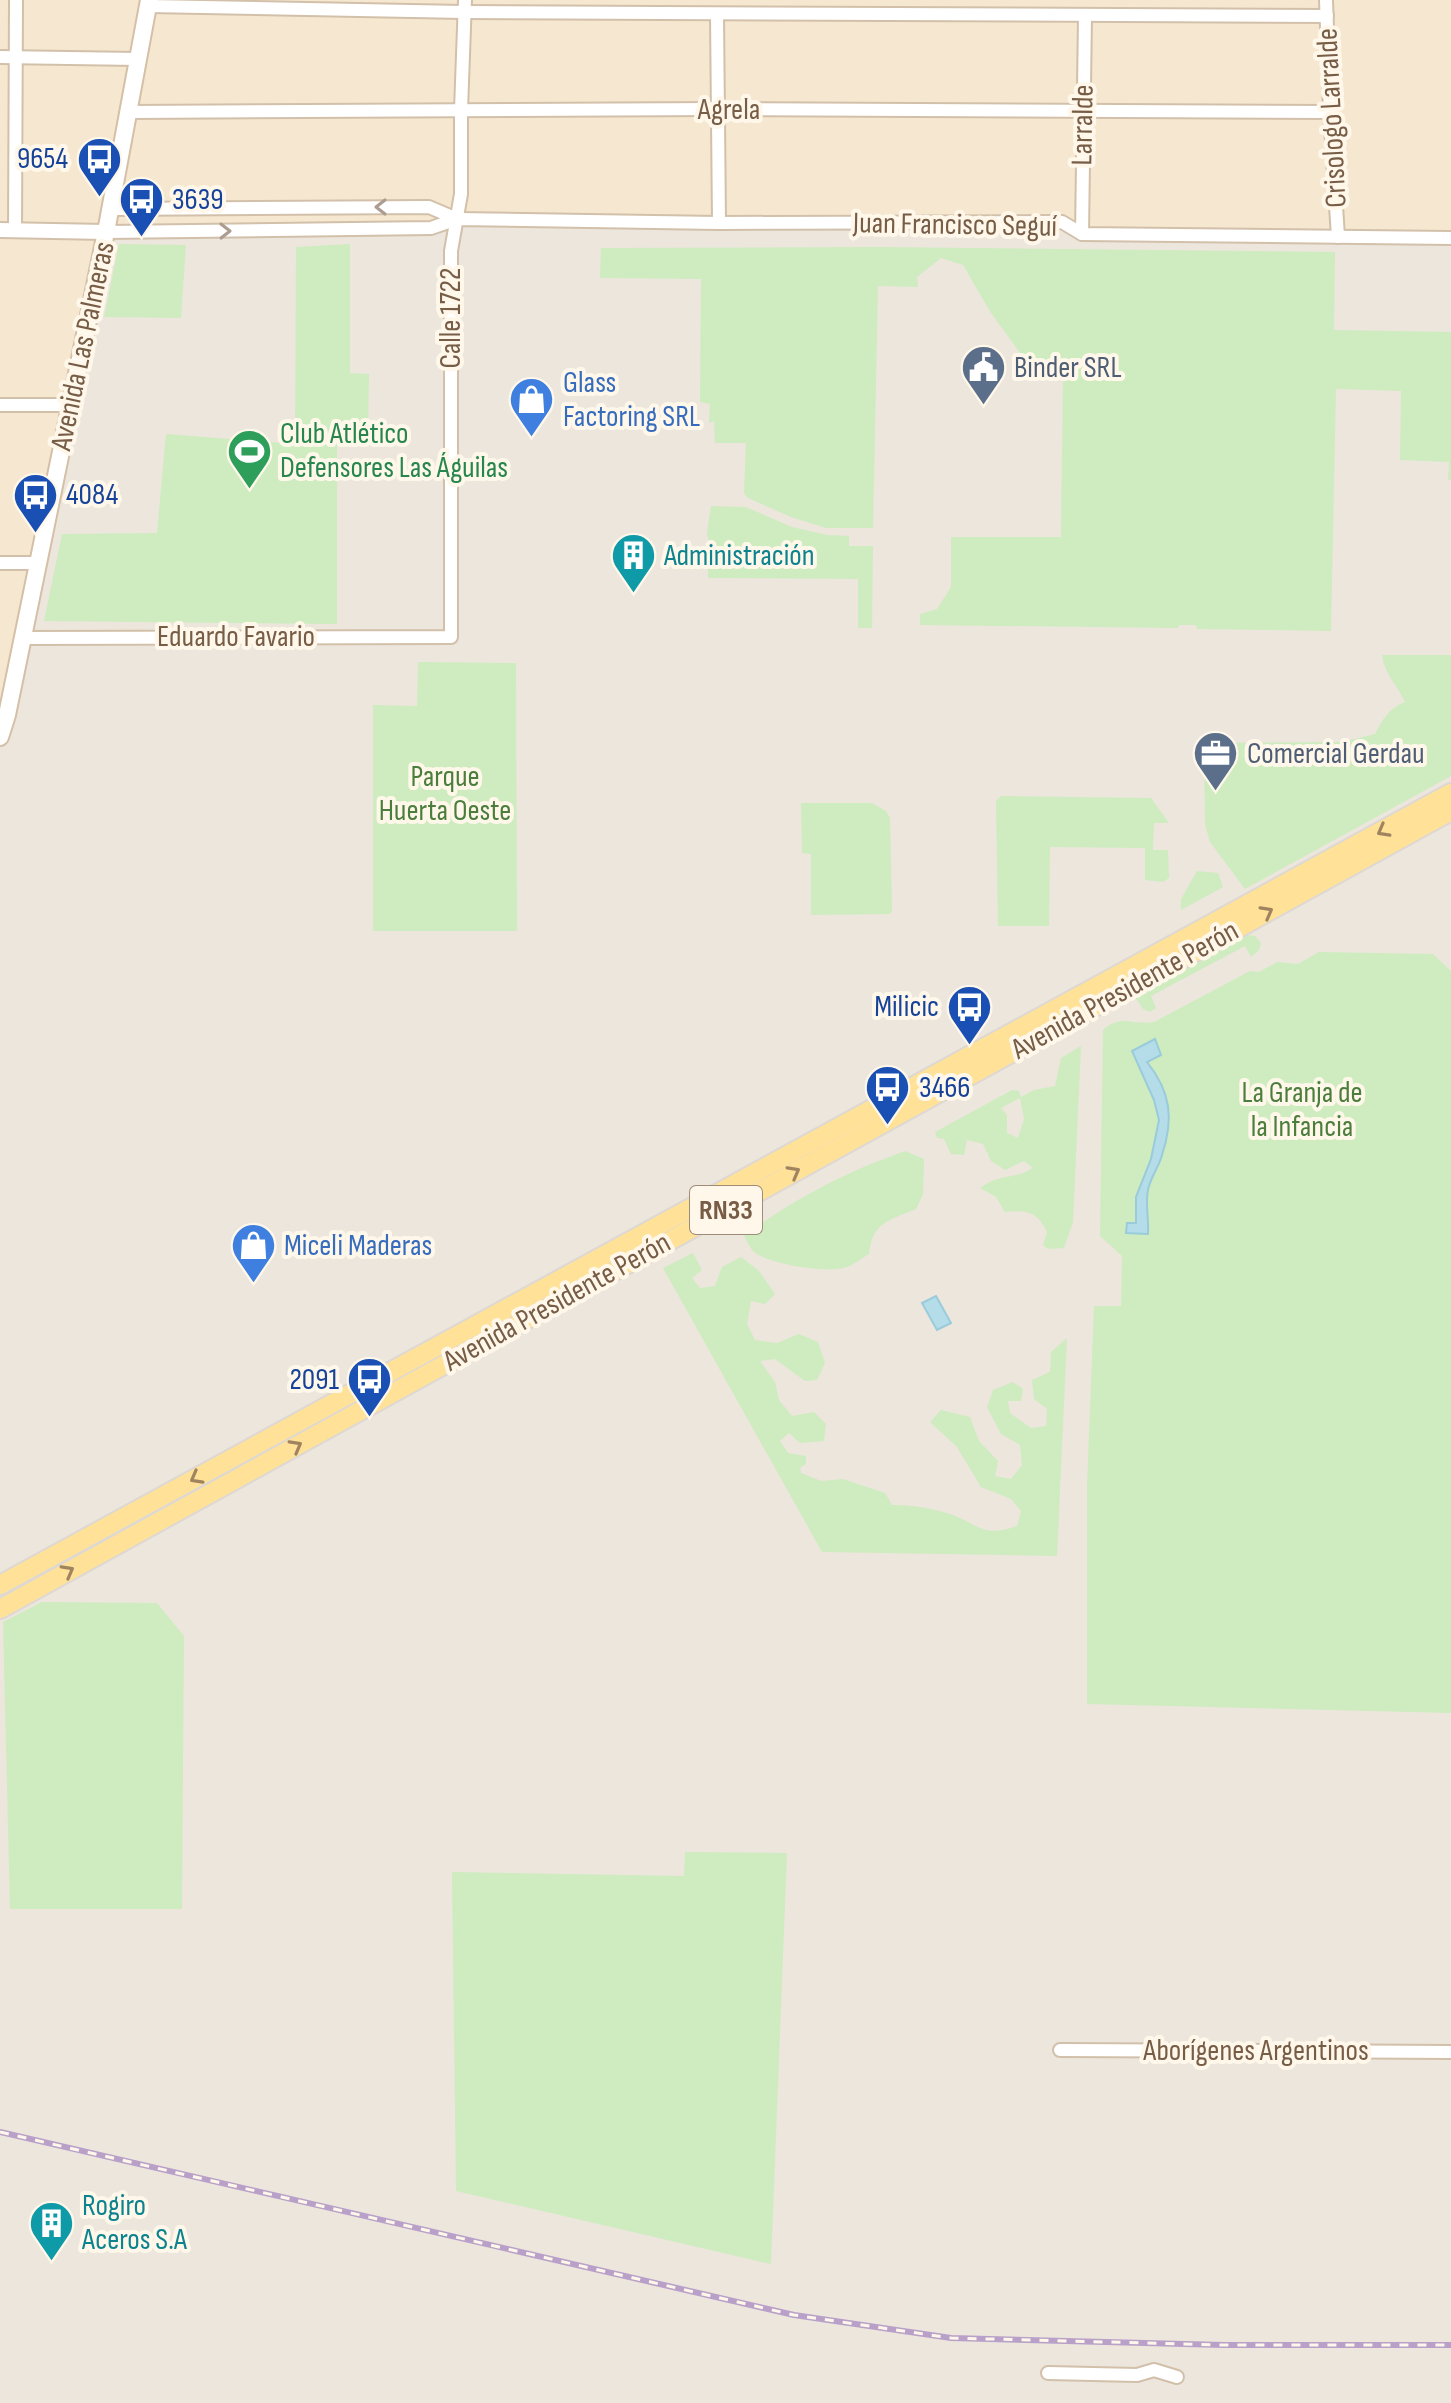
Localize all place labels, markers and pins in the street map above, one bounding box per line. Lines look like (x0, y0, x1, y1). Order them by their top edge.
bus stop icon: 9654 (75, 135, 123, 198)
place label: 9654 (17, 141, 68, 177)
bus stop icon: 3639 (117, 176, 165, 239)
place label: 3639 (172, 182, 224, 218)
public building icon: Binder SRL (959, 344, 1007, 407)
place label: Binder SRL (1014, 350, 1122, 386)
place label: Glass Factoring SRL (563, 365, 700, 435)
shop icon: Glass Factoring SRL (508, 376, 556, 439)
place label: Club Atlético Defensores Las Águilas (280, 416, 508, 486)
sports icon: Club Atlético Defensores Las Águilas (225, 427, 273, 490)
bus stop icon: 4084 (11, 471, 59, 534)
place label: 4084 (66, 477, 118, 513)
building icon: Administración (609, 532, 657, 595)
place label: Administración (663, 538, 815, 574)
office icon: Comercial Gerdau (1192, 730, 1240, 793)
place label: Comercial Gerdau (1247, 736, 1424, 772)
bus stop icon: Milicic (946, 983, 994, 1046)
place label: Milicic (874, 989, 939, 1025)
bus stop icon: 3466 (864, 1064, 912, 1127)
place label: 3466 (919, 1070, 970, 1106)
shop icon: Miceli Maderas (229, 1222, 277, 1285)
place label: Miceli Maderas (284, 1228, 432, 1264)
bus stop icon: 2091 (346, 1356, 394, 1419)
place label: 2091 (289, 1362, 339, 1398)
place label: Rogiro Aceros S.A (81, 2188, 187, 2258)
building icon: Rogiro Aceros S.A (27, 2199, 75, 2262)

